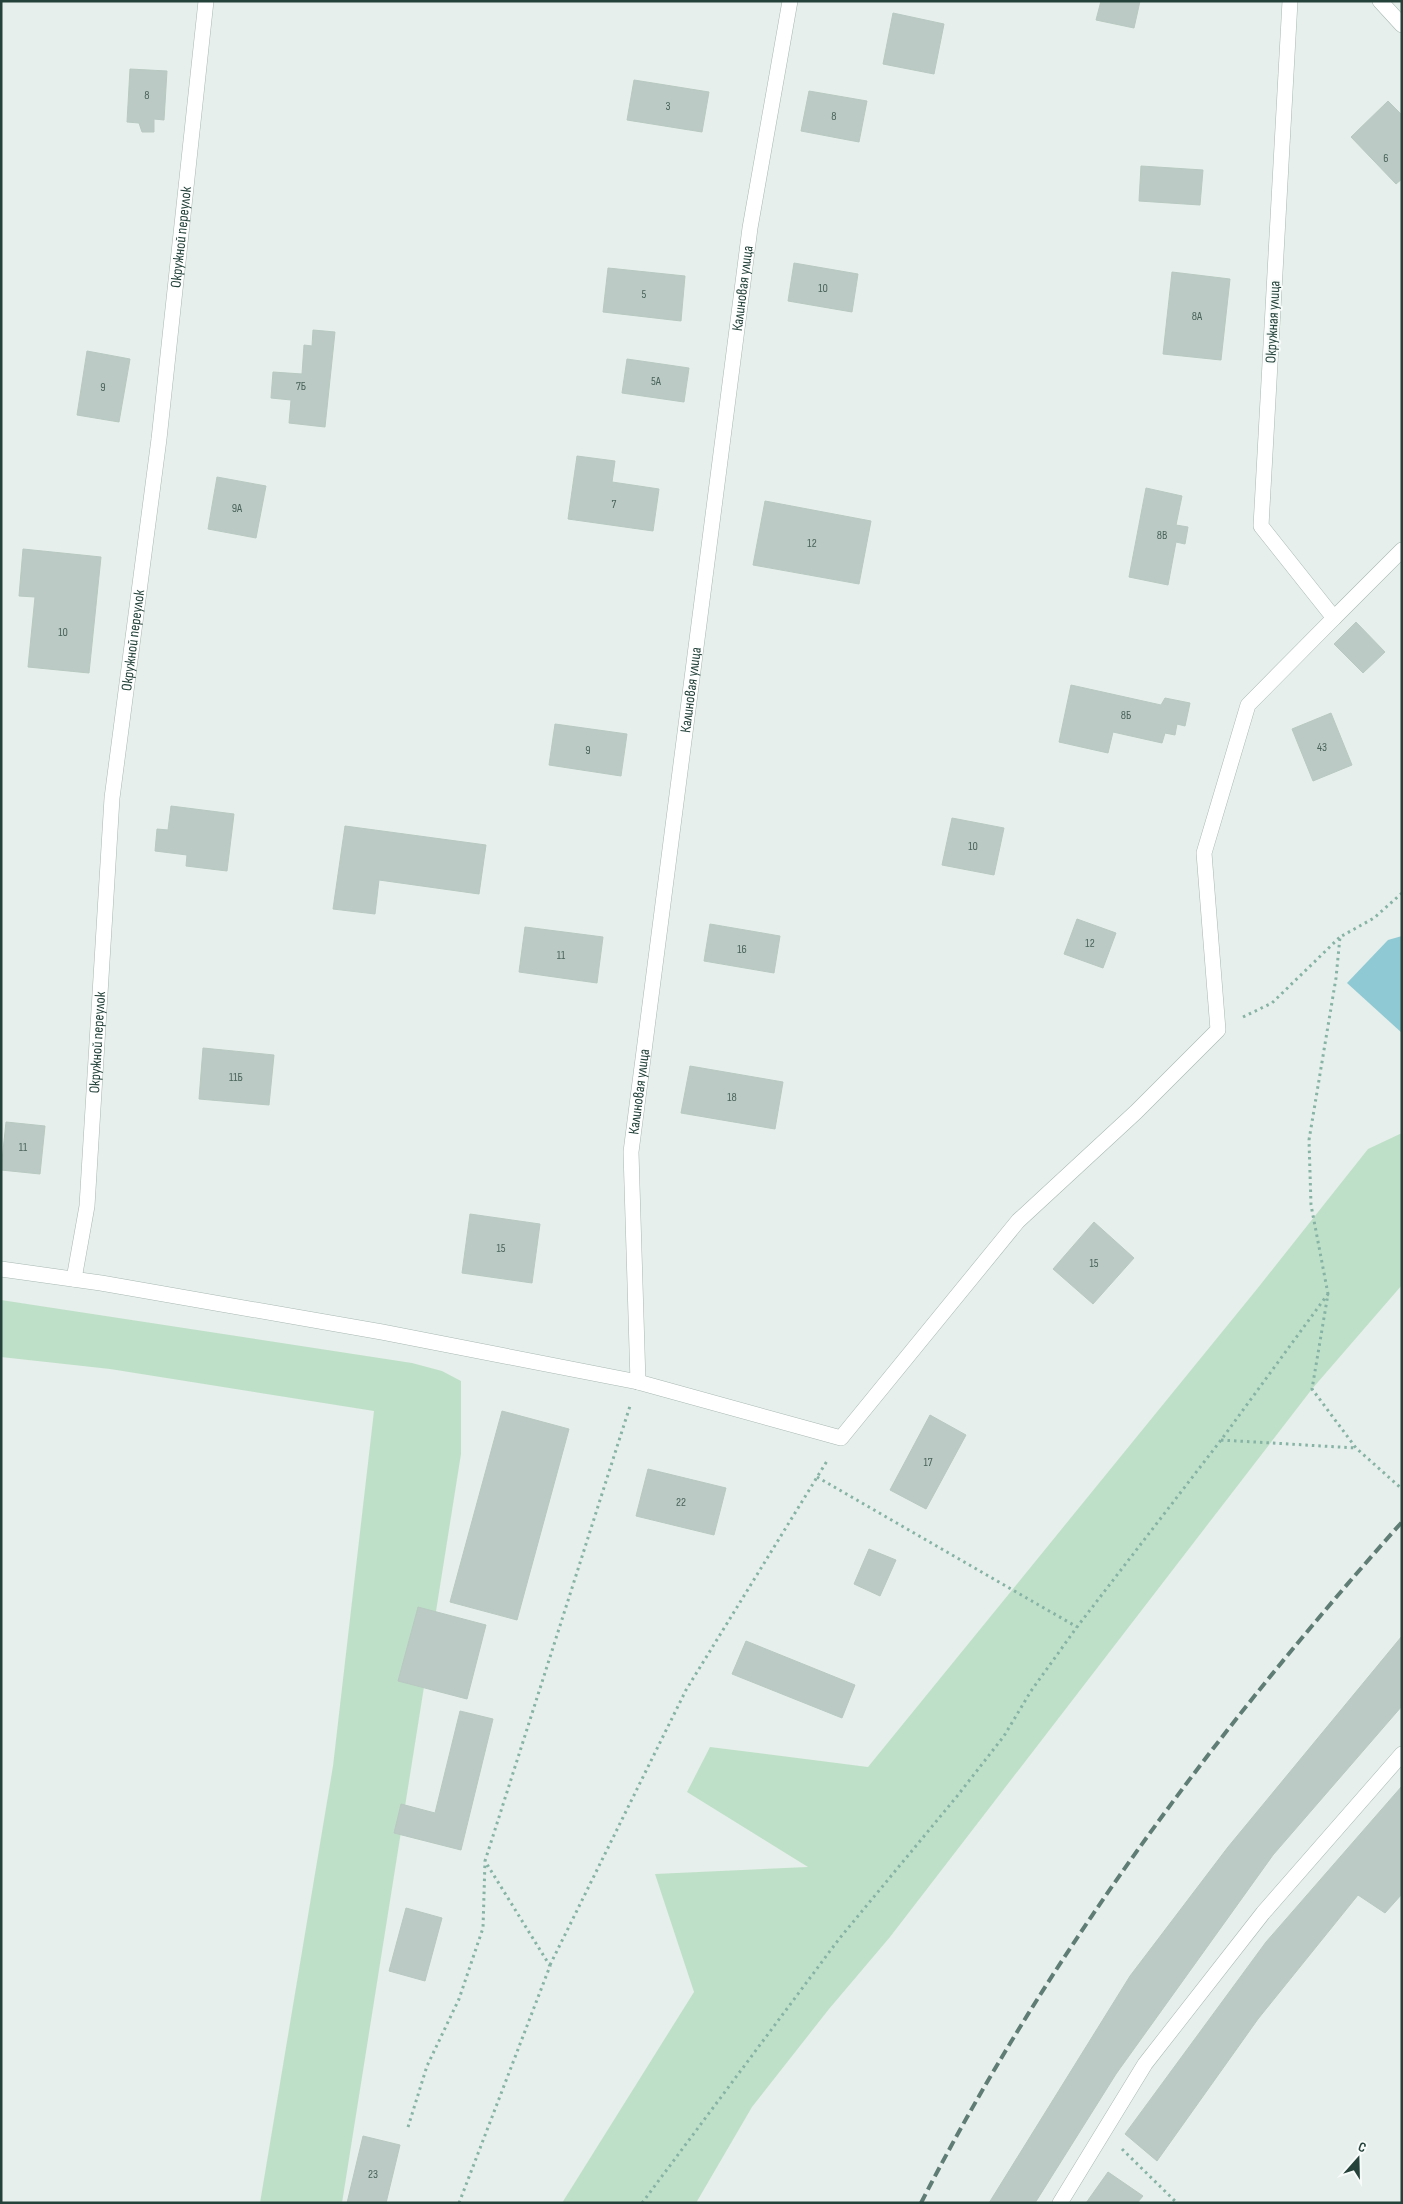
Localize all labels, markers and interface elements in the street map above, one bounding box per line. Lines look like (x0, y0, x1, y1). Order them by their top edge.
house number: 8 (144, 88, 150, 103)
house number: 3 (665, 99, 671, 114)
house number: 8 (831, 109, 837, 124)
house number: 6 (1383, 151, 1389, 166)
street label: Окружной переулок (166, 185, 196, 289)
street label: Калиновая улица (727, 244, 757, 332)
street label: Окружная улица (1261, 280, 1285, 364)
house number: 10 (818, 281, 828, 296)
house number: 5 (642, 287, 647, 302)
house number: 8А (1192, 309, 1203, 324)
house number: 5А (651, 374, 662, 389)
house number: 7Б (296, 379, 306, 394)
house number: 9 (100, 380, 106, 395)
house number: 7 (612, 497, 617, 512)
house number: 9А (232, 501, 243, 516)
house number: 8В (1157, 528, 1167, 543)
house number: 12 (807, 536, 817, 551)
street label: Окружной переулок (117, 588, 149, 692)
house number: 10 (58, 625, 68, 640)
street label: Калиновая улица (676, 646, 705, 734)
house number: 8Б (1121, 708, 1131, 723)
house number: 43 (1317, 740, 1327, 755)
house number: 9 (585, 743, 591, 758)
house number: 10 (968, 839, 978, 854)
house number: 12 (1085, 936, 1095, 951)
house number: 16 (737, 942, 747, 957)
house number: 11 (557, 948, 566, 963)
street label: Окружной переулок (84, 991, 110, 1094)
street label: Калиновая улица (624, 1047, 654, 1136)
house number: 11Б (229, 1070, 243, 1085)
house number: 18 (727, 1090, 737, 1105)
house number: 11 (19, 1140, 28, 1155)
house number: 15 (496, 1241, 506, 1256)
house number: 15 (1089, 1256, 1099, 1271)
house number: 17 (924, 1455, 933, 1470)
house number: 22 (676, 1495, 686, 1510)
north arrow (1333, 2134, 1383, 2184)
text: С (1356, 2138, 1369, 2156)
house number: 23 (368, 2167, 378, 2182)

